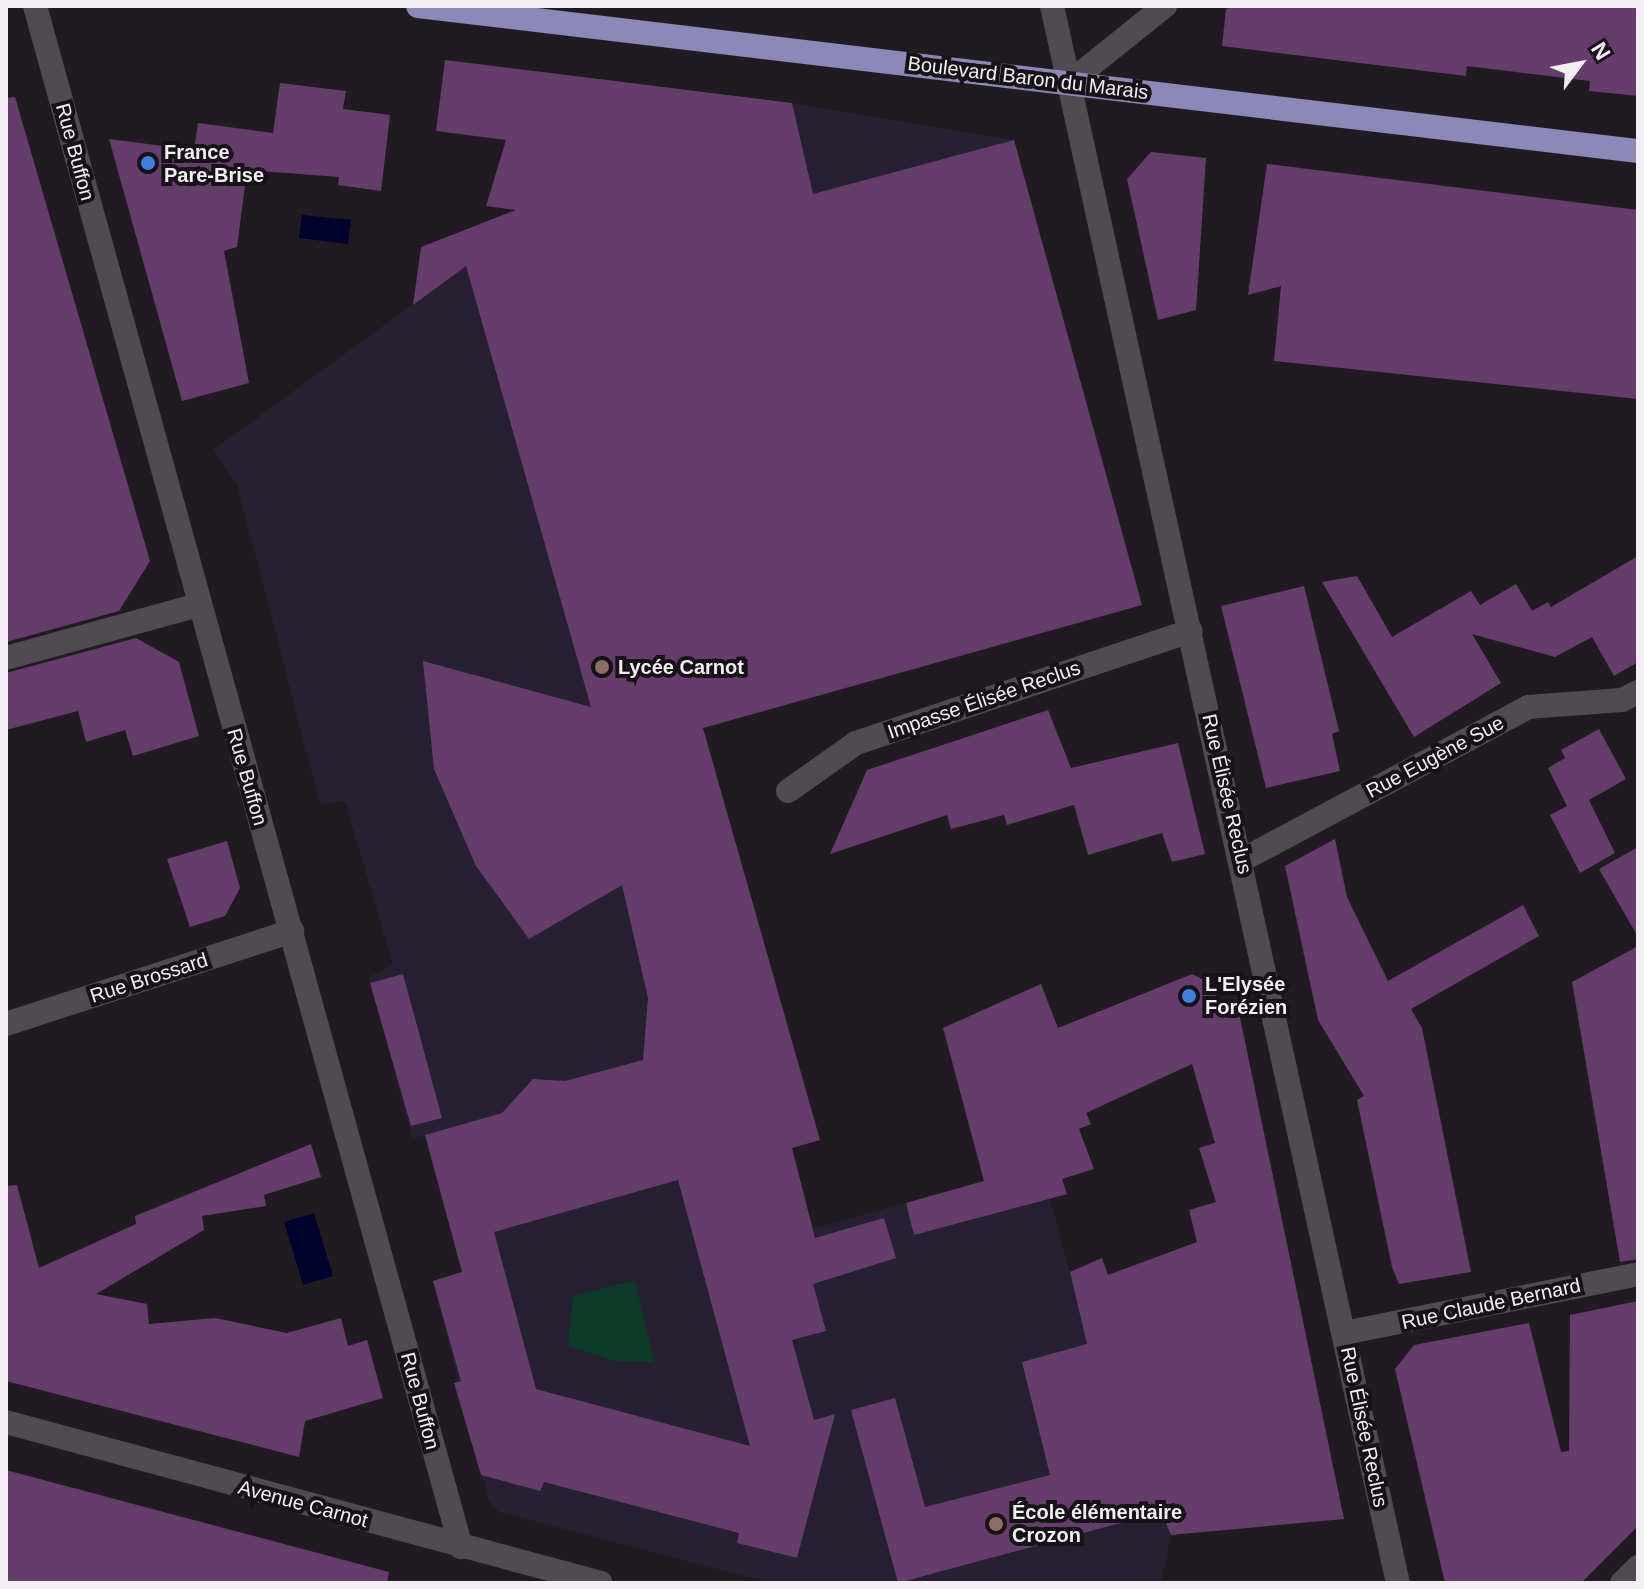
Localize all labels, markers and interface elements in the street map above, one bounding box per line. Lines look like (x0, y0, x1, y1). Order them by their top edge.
north arrow (1540, 24, 1620, 104)
text: N (1586, 38, 1616, 64)
street label: Boulevard Baron du Marais (906, 51, 1150, 105)
street label: Rue Buffon (51, 101, 99, 203)
place label: France Pare-Brise (164, 140, 264, 187)
marker: France Pare-Brise (139, 154, 157, 172)
place label: Lycée Carnot (618, 655, 744, 679)
street label: Impasse Élisée Reclus (884, 656, 1084, 744)
marker: Lycée Carnot (593, 658, 611, 676)
street label: Rue Eugène Sue (1362, 711, 1508, 803)
street label: Rue Élisée Reclus (1197, 712, 1257, 876)
street label: Rue Buffon (222, 726, 272, 828)
street label: Rue Brossard (87, 948, 211, 1008)
place label: L'Elysée Forézien (1205, 972, 1287, 1019)
marker: L'Elysée Forézien (1180, 987, 1198, 1005)
street label: Rue Claude Bernard (1399, 1273, 1583, 1335)
street label: Rue Élisée Reclus (1335, 1345, 1393, 1509)
street label: Rue Buffon (396, 1350, 444, 1452)
street label: Avenue Carnot (236, 1475, 370, 1533)
place label: École élémentaire Crozon (1012, 1500, 1182, 1547)
marker: École élémentaire Crozon (987, 1515, 1005, 1533)

